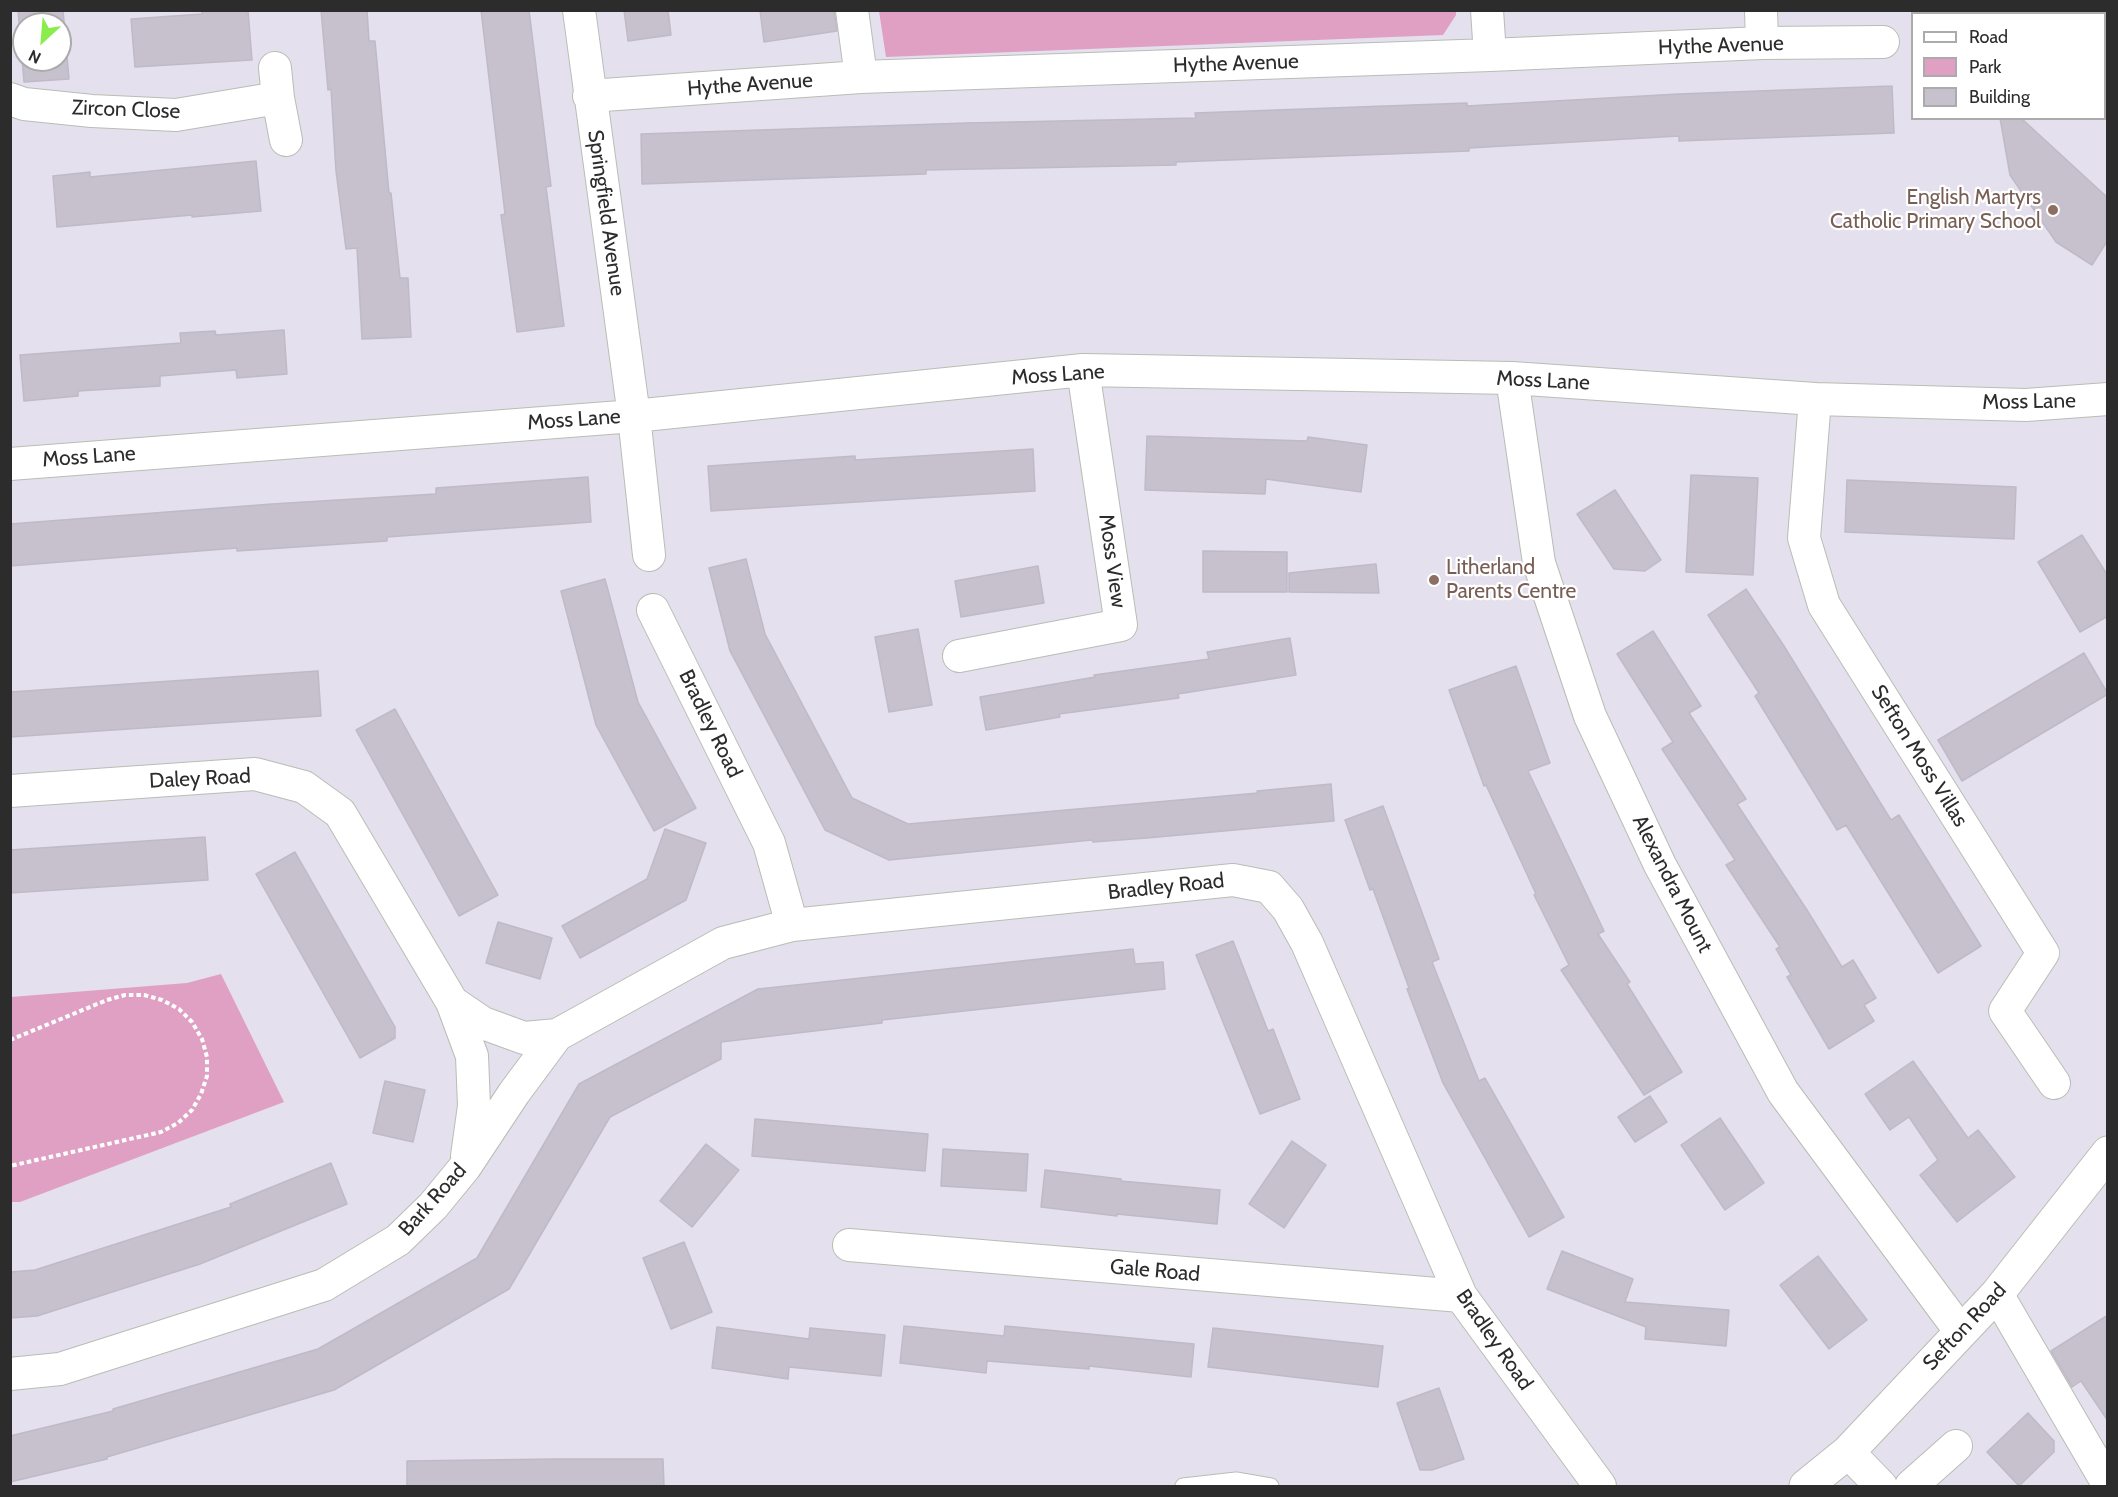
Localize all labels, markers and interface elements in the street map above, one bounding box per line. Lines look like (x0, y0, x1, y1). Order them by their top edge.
north arrow (12, 12, 72, 72)
legend (1911, 12, 2106, 120)
text: Road (1969, 26, 2008, 48)
street label: Hythe Avenue (1658, 31, 1784, 61)
text: N (26, 46, 44, 68)
street label: Hythe Avenue (1173, 49, 1299, 79)
text: Park (1969, 56, 2001, 78)
street label: Hythe Avenue (686, 68, 814, 102)
text: Building (1969, 86, 2030, 108)
street label: Zircon Close (71, 96, 181, 124)
street label: Springfield Avenue (582, 129, 630, 297)
place label: English Martyrs Catholic Primary School (1830, 185, 2041, 235)
marker: English Martyrs Catholic Primary School (2046, 203, 2060, 217)
street label: Moss Lane (1010, 359, 1106, 391)
street label: Moss Lane (1496, 366, 1590, 396)
street label: Moss Lane (1982, 389, 2076, 415)
street label: Moss Lane (526, 404, 622, 436)
street label: Moss Lane (41, 441, 137, 473)
street label: Moss View (1093, 512, 1131, 610)
place label: Litherland Parents Centre (1446, 555, 1576, 605)
marker: Litherland Parents Centre (1427, 573, 1441, 587)
street label: Bradley Road (673, 666, 747, 782)
street label: Sefton Moss Villas (1865, 681, 1973, 831)
street label: Daley Road (149, 764, 251, 794)
street label: Alexandra Mount (1627, 811, 1717, 957)
street label: Bradley Road (1106, 868, 1226, 906)
street label: Bark Road (394, 1159, 472, 1241)
street label: Gale Road (1109, 1255, 1201, 1287)
street label: Sefton Road (1918, 1278, 2012, 1376)
street label: Bradley Road (1450, 1285, 1538, 1395)

